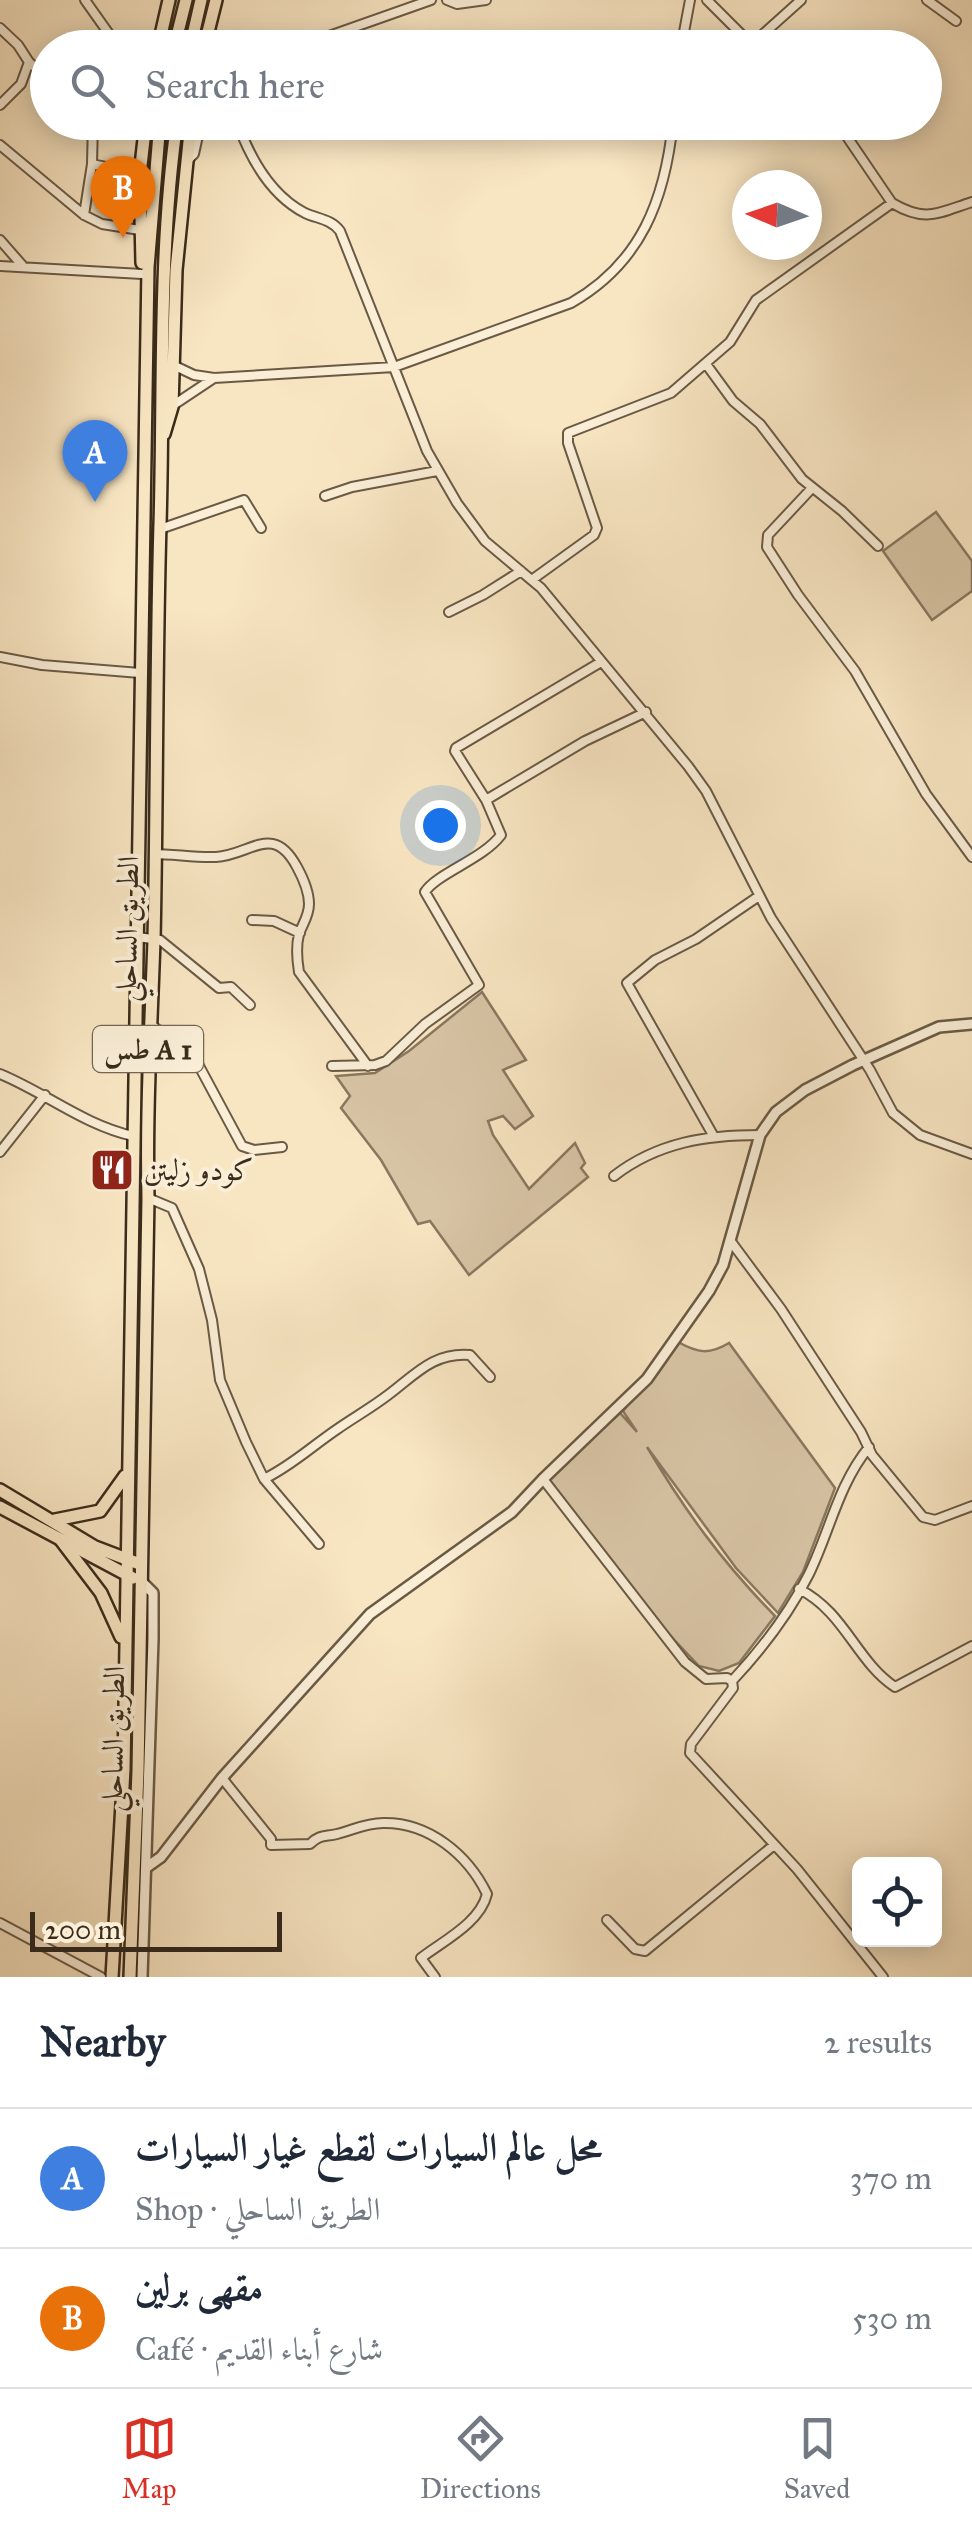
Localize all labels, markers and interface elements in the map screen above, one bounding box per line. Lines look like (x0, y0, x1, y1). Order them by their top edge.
search box (30, 30, 942, 140)
icon: search (65, 58, 120, 113)
text: Search here (145, 62, 325, 108)
pin: B (90, 156, 156, 238)
north arrow (732, 170, 822, 260)
pin: A (62, 420, 128, 502)
your location (415, 800, 466, 851)
street label: الطريق الساحلي (108, 856, 157, 1003)
road number: طس A 1 (93, 1026, 203, 1072)
restaurant icon: كودو زليتن (89, 1147, 135, 1193)
place label: كودو زليتن (144, 1152, 253, 1189)
street label: الطريق الساحلي (94, 1666, 143, 1813)
map controls (852, 1857, 942, 1947)
button: locate (852, 1857, 942, 1947)
scale bar (30, 1907, 282, 1952)
text: 200 m (45, 1912, 121, 1947)
text: Nearby (40, 2016, 165, 2068)
text: 2 results (824, 2023, 932, 2062)
text: محل عالم السيارات لقطع غيار السيارات (135, 2124, 602, 2170)
text: A (62, 2159, 83, 2198)
text: 370 m (850, 2159, 932, 2198)
text: Shop · الطريق الساحلي (135, 2190, 380, 2229)
text: مقهى برلين (135, 2264, 263, 2310)
text: B (62, 2299, 83, 2338)
text: 530 m (852, 2299, 932, 2338)
text: Café · شارع أبناء القديم (135, 2330, 383, 2369)
tab: Map (122, 2411, 177, 2506)
tab: Directions (420, 2411, 541, 2506)
tab: Saved (784, 2411, 850, 2506)

